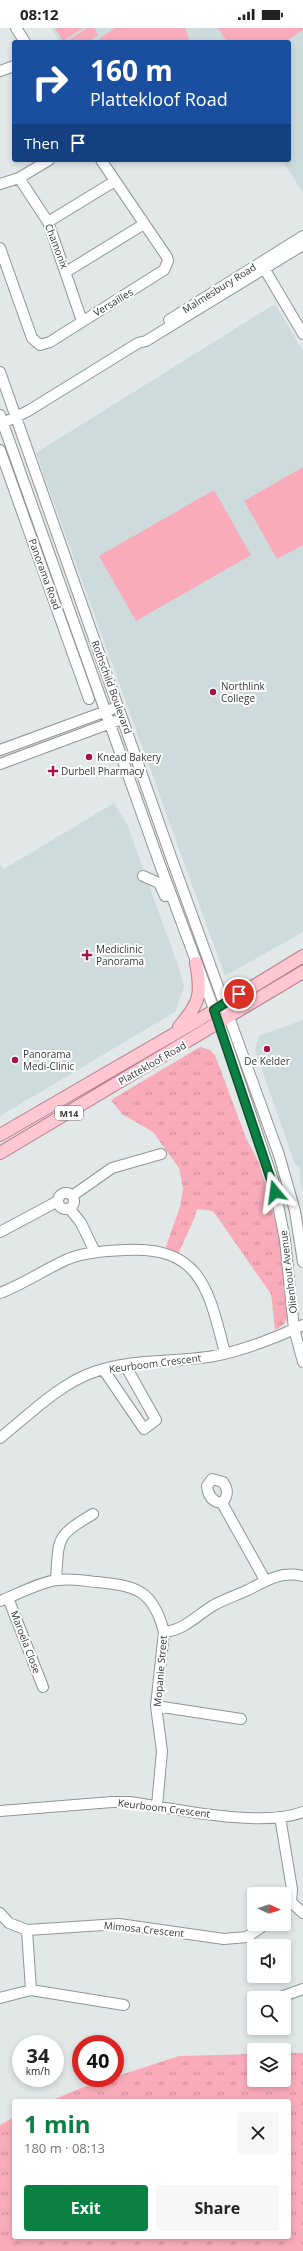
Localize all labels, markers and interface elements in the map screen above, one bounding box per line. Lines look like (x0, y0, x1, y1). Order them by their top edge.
text: 08:12 (20, 4, 59, 24)
text: 160 m (90, 51, 173, 89)
icon: right (24, 56, 76, 108)
text: Plattekloof Road (90, 87, 228, 111)
icon: arrive (67, 132, 89, 154)
text: Then (24, 133, 59, 153)
street label: Chamonix (42, 221, 72, 271)
street label: Malmesbury Road (179, 260, 259, 316)
street label: Versailles (91, 285, 136, 319)
street label: Panorama Road (26, 537, 64, 611)
street label: Rothschild Boulevard (89, 638, 135, 736)
place label: Northlink College (221, 679, 266, 705)
marker: Northlink College (208, 687, 218, 697)
place label: Knead Bakery (97, 750, 162, 764)
marker: Knead Bakery (84, 752, 94, 762)
place label: Durbell Pharmacy (61, 764, 145, 778)
marker: Durbell Pharmacy (48, 766, 58, 776)
place label: Mediclinic Panorama (96, 942, 144, 968)
marker: Mediclinic Panorama (81, 949, 93, 961)
pin (222, 977, 256, 1011)
icon: arrive (228, 983, 250, 1005)
street label: Plattekloof Road (115, 1038, 189, 1088)
marker: De Kelder (262, 1044, 272, 1054)
place label: Panorama Medi-Clinic (23, 1047, 74, 1073)
place label: De Kelder (244, 1054, 290, 1068)
marker: Panorama Medi-Clinic (10, 1055, 20, 1065)
road number: M14 (55, 1106, 83, 1120)
position arrow (254, 1171, 296, 1213)
street label: Olienhout Avenue (276, 1229, 300, 1314)
street label: Keurboom Crescent (108, 1350, 202, 1376)
street label: Maroela Close (8, 1609, 45, 1676)
street label: Mopanie Street (150, 1634, 170, 1707)
street label: Keurboom Crescent (117, 1795, 211, 1821)
north arrow (247, 1887, 291, 1931)
map controls (247, 1887, 291, 2087)
street label: Mimosa Crescent (103, 1918, 185, 1940)
button: sound (247, 1939, 291, 1983)
button: search (247, 1991, 291, 2035)
speed limit sign: 40 (72, 2035, 124, 2087)
text: 34 (27, 2042, 49, 2069)
button: layers (247, 2043, 291, 2087)
text: km/h (26, 2064, 50, 2078)
text: 1 min (24, 2107, 91, 2140)
button: close (237, 2112, 279, 2154)
text: 180 m · 08:13 (24, 2139, 105, 2157)
button: Exit (24, 2185, 148, 2231)
button: Share (156, 2185, 279, 2231)

